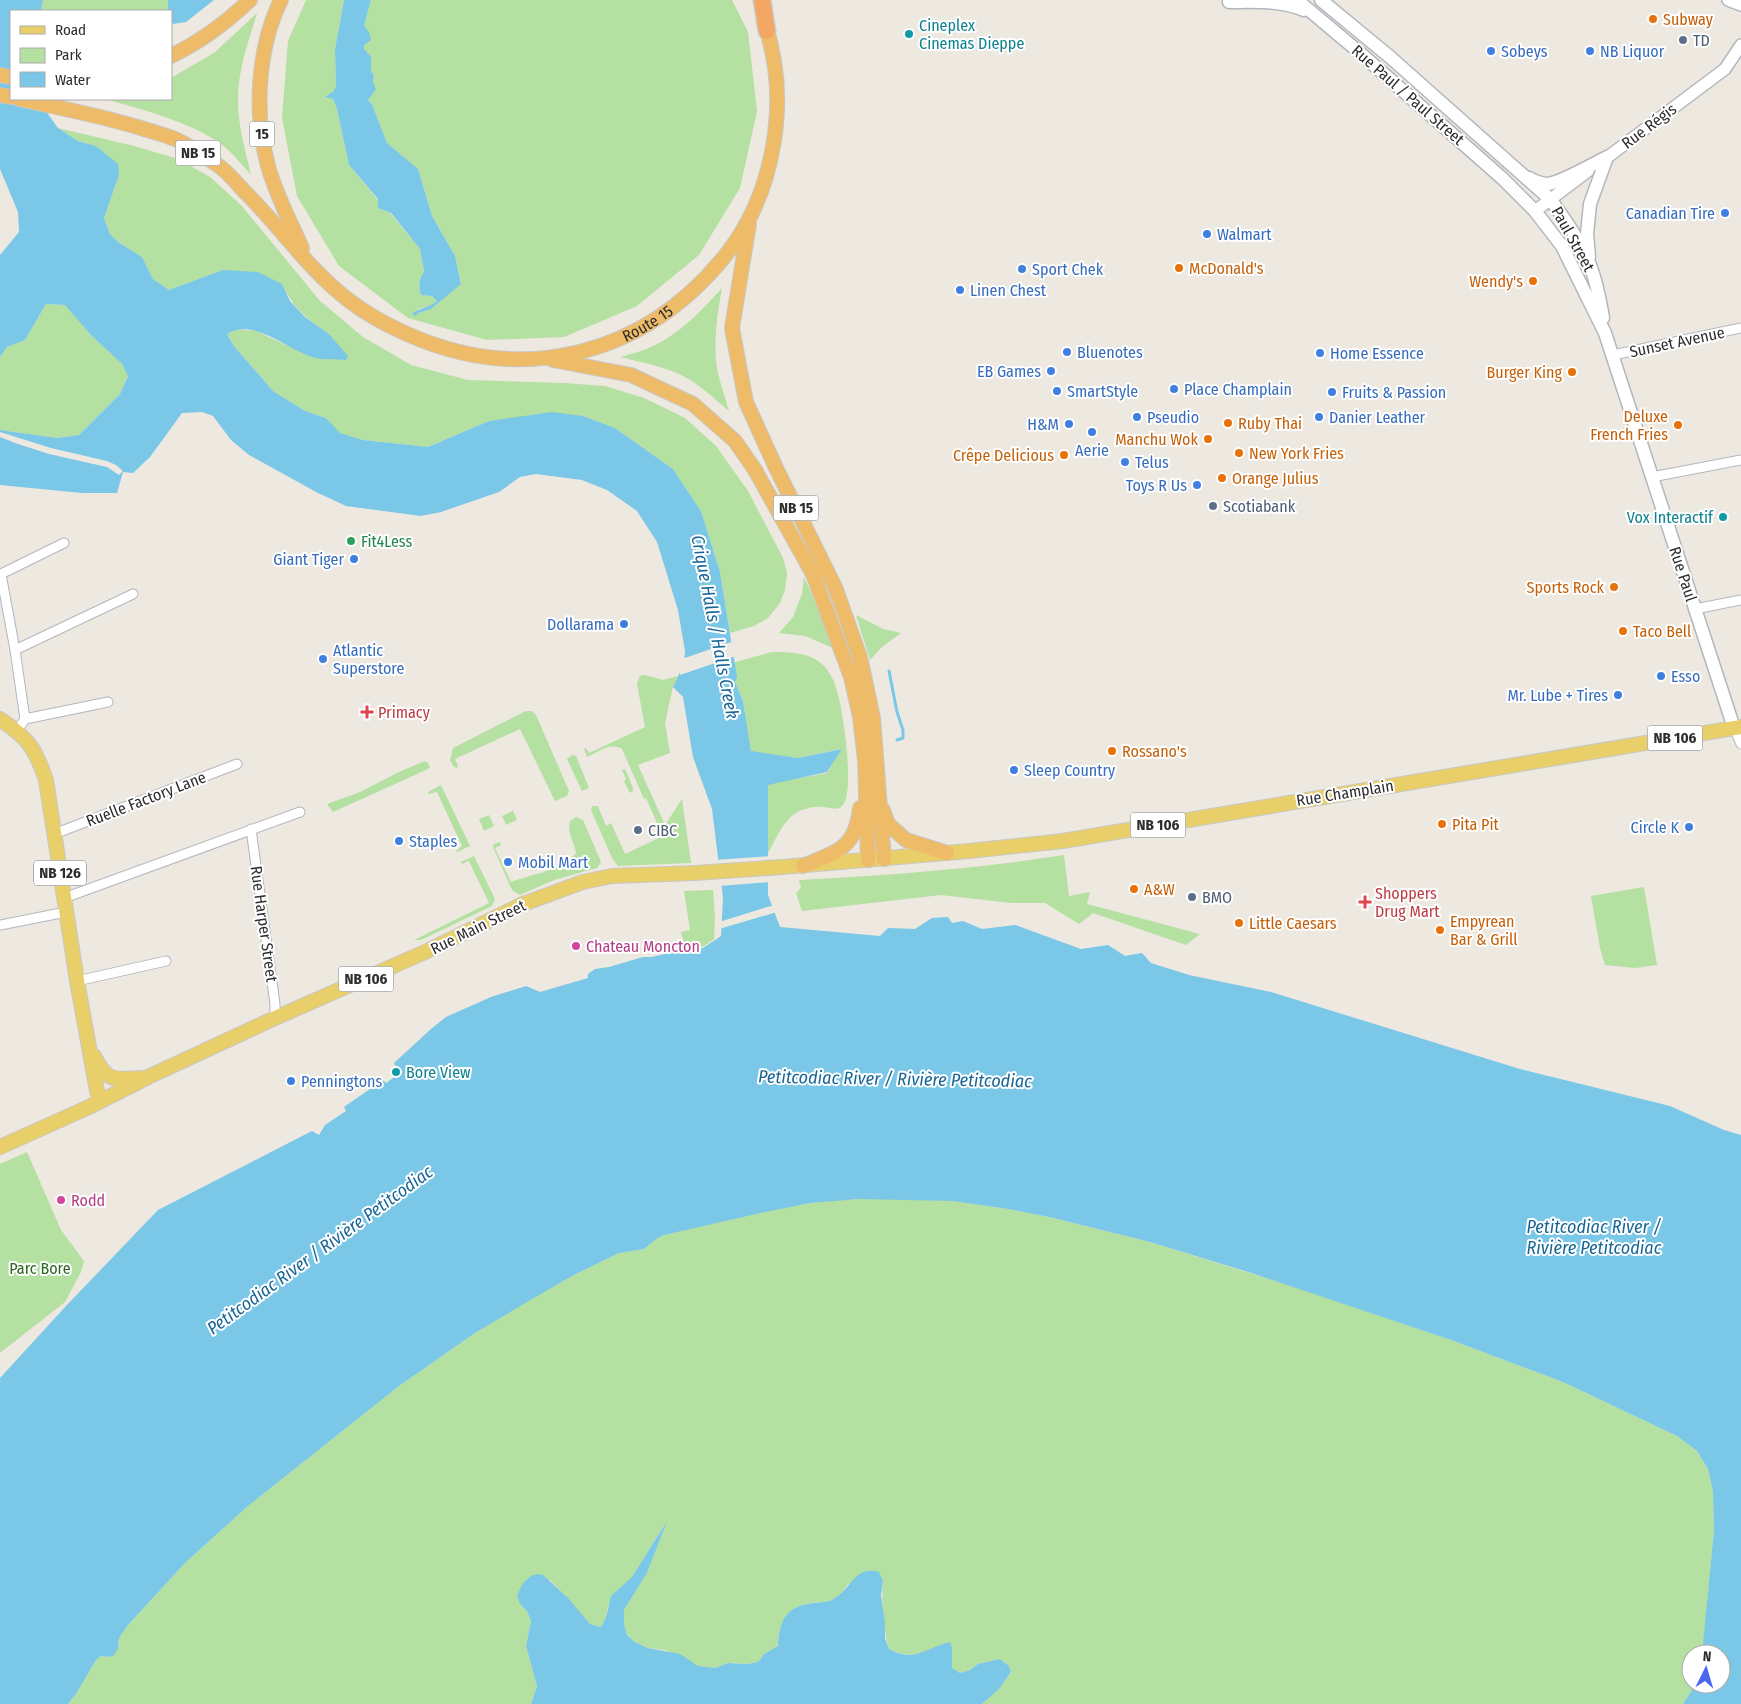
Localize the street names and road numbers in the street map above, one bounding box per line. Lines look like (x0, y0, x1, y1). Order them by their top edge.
street label: Rue Paul / Paul Street (1348, 41, 1469, 150)
street label: Rue Régis (1618, 99, 1680, 153)
road number: 15 (250, 122, 274, 146)
road number: NB 15 (176, 140, 220, 166)
street label: Paul Street (1547, 203, 1599, 275)
street label: Route 15 (619, 301, 676, 345)
street label: Sunset Avenue (1628, 323, 1726, 361)
road number: NB 15 (774, 496, 818, 520)
street label: Rue Paul (1665, 544, 1701, 604)
road number: NB 106 (1648, 726, 1702, 750)
street label: Ruelle Factory Lane (83, 767, 209, 831)
street label: Rue Champlain (1295, 776, 1395, 810)
road number: NB 106 (1130, 812, 1186, 838)
road number: NB 126 (34, 860, 86, 886)
street label: Rue Harper Street (246, 865, 282, 984)
street label: Rue Main Street (427, 895, 529, 958)
road number: NB 106 (338, 966, 394, 992)

